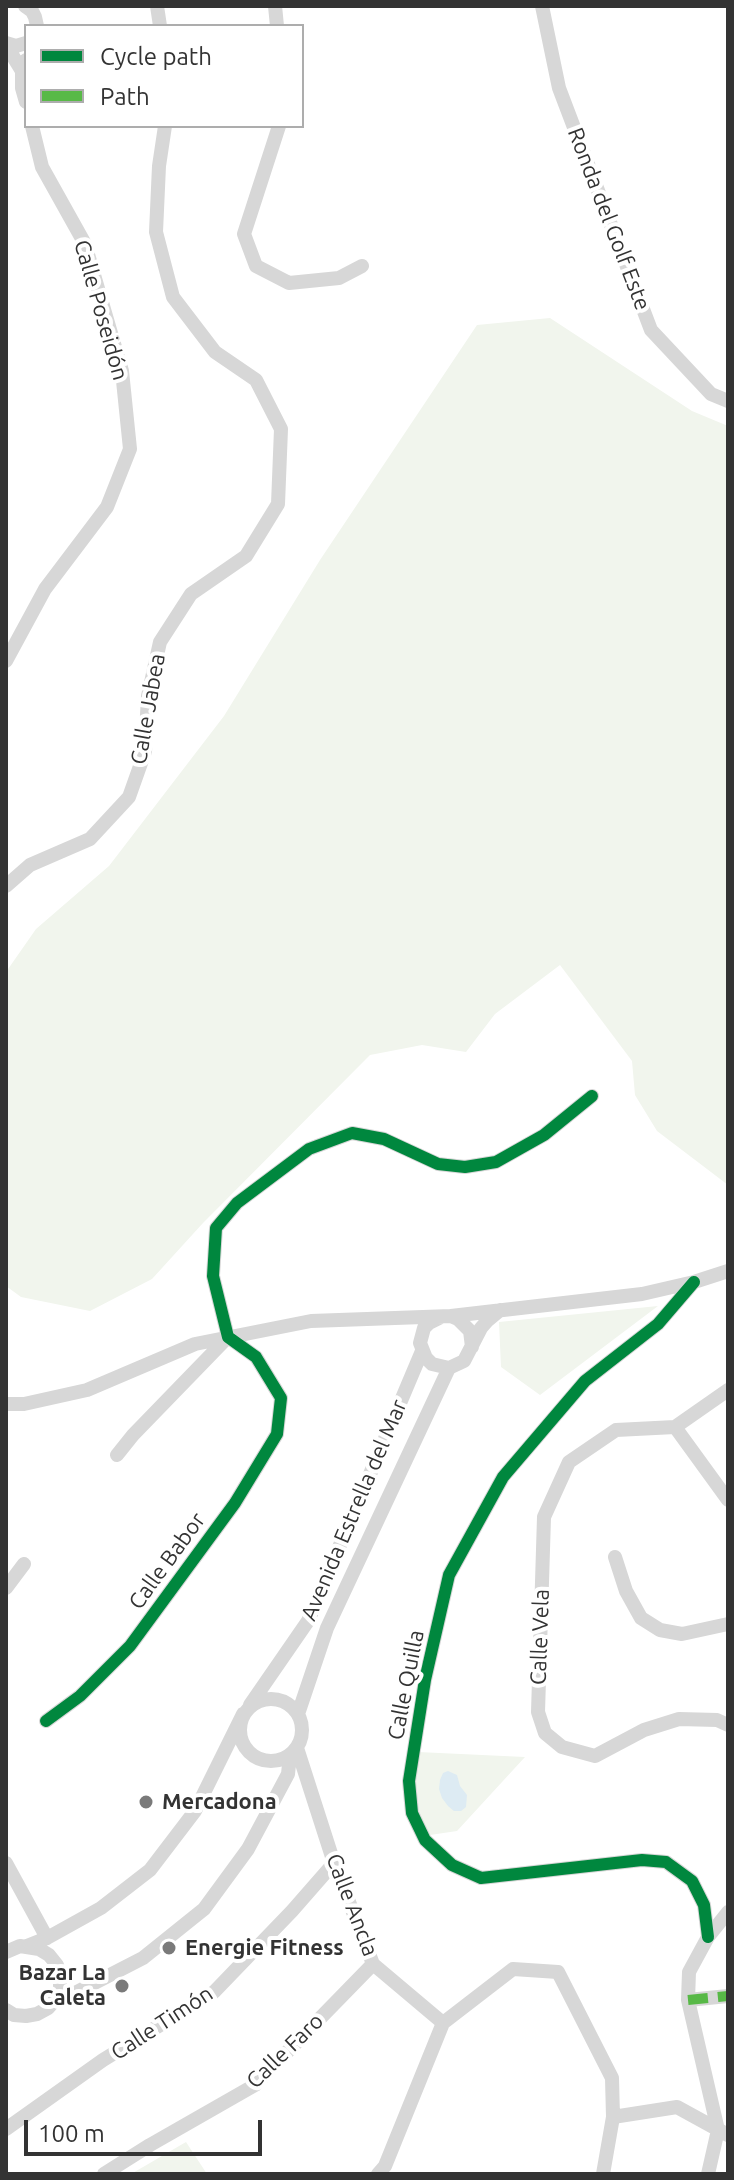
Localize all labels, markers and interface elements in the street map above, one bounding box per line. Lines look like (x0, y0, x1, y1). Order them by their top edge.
legend (24, 24, 304, 128)
text: Cycle path (100, 43, 212, 70)
text: Path (100, 83, 150, 110)
street label: Ronda del Golf Este (562, 124, 656, 314)
street label: Calle Poseidón (68, 237, 134, 383)
street label: Calle Jabea (125, 652, 171, 766)
street label: Avenida Estrella del Mar (295, 1396, 413, 1624)
street label: Calle Babor (123, 1508, 211, 1614)
street label: Calle Vela (525, 1589, 555, 1685)
street label: Calle Quilla (382, 1628, 430, 1742)
place label: Mercadona (162, 1789, 277, 1815)
marker: Mercadona (137, 1793, 155, 1811)
street label: Calle Ancla (320, 1850, 384, 1960)
place label: Energie Fitness (185, 1935, 344, 1961)
marker: Energie Fitness (160, 1939, 178, 1957)
place label: Bazar La Caleta (18, 1960, 106, 2012)
marker: Bazar La Caleta (113, 1977, 131, 1995)
street label: Calle Timón (106, 1980, 218, 2066)
street label: Calle Faro (241, 2008, 329, 2094)
scale bar (28, 2104, 266, 2154)
text: 100 m (38, 2120, 105, 2147)

